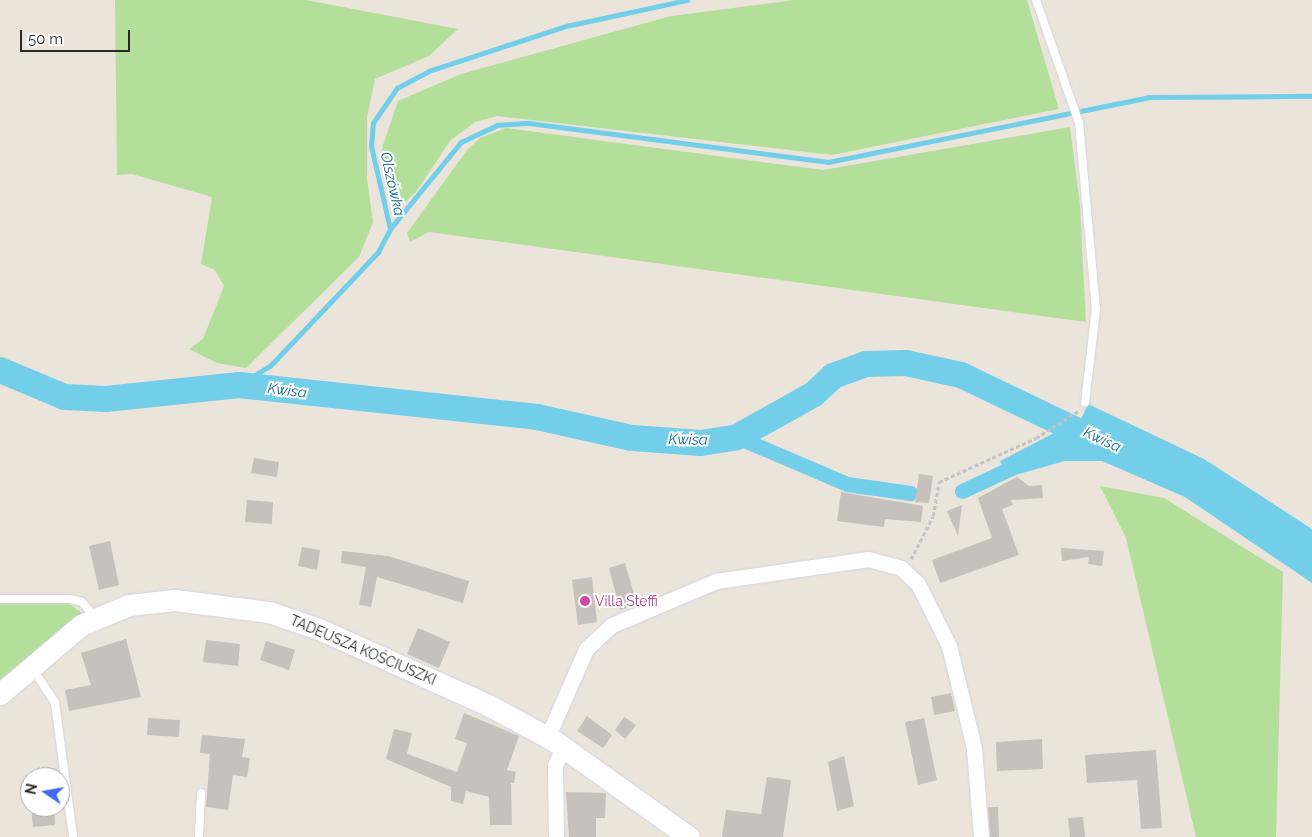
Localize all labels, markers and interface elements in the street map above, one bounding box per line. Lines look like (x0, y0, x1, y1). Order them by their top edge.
scale bar (22, 20, 132, 52)
text: 50 m (28, 30, 63, 48)
water label: Olszówka (376, 150, 408, 218)
water label: Kwisa (266, 380, 308, 402)
water label: Kwisa (1080, 424, 1124, 456)
water label: Kwisa (668, 431, 708, 449)
place label: Villa Steffi (595, 593, 658, 609)
marker: Villa Steffi (579, 595, 591, 607)
street label: TADEUSZA KOŚCIUSZKI (287, 612, 439, 688)
north arrow (20, 767, 70, 817)
text: N (22, 782, 40, 796)

